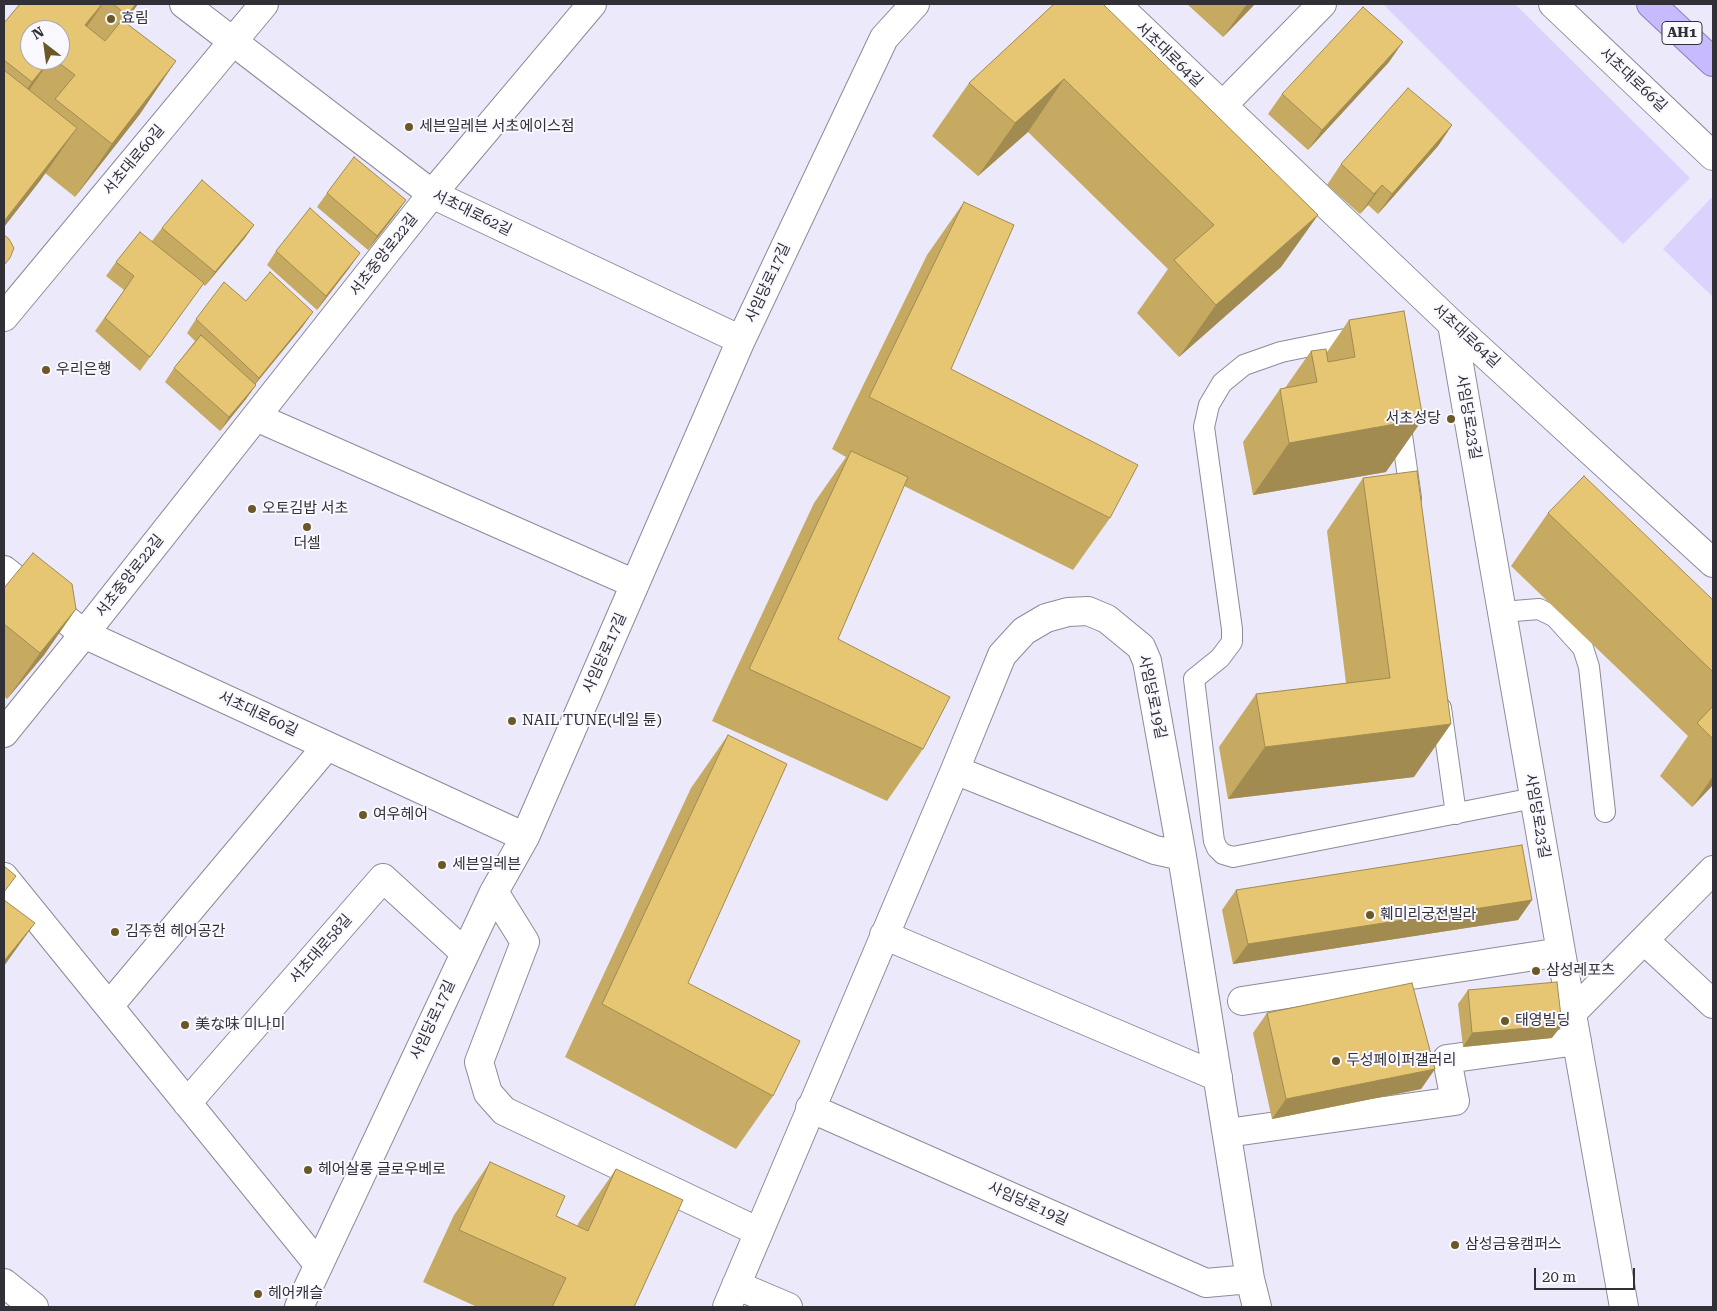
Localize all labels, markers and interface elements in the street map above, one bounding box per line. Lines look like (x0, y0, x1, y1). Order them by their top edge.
place label: 효림 (121, 10, 149, 28)
marker: 효림 (105, 13, 117, 25)
street label: 서초대로64길 (1132, 19, 1206, 91)
north arrow (20, 20, 70, 70)
road number: AH1 (1662, 22, 1702, 44)
text: N (29, 23, 47, 42)
street label: 서초대로66길 (1595, 44, 1671, 116)
place label: 세븐일레븐 서초에이스점 (419, 118, 575, 136)
street label: 서초대로60길 (100, 121, 168, 199)
marker: 세븐일레븐 서초에이스점 (403, 121, 415, 133)
street label: 서초대로62길 (429, 186, 515, 240)
street label: 서초중앙로22길 (346, 210, 422, 300)
street label: 사임당로17길 (742, 240, 794, 326)
street label: 서초대로64길 (1428, 300, 1504, 372)
place label: 우리은행 (56, 361, 111, 379)
marker: 우리은행 (40, 364, 52, 376)
street label: 사임당로23길 (1452, 373, 1484, 461)
place label: 서초성당 (1386, 410, 1441, 428)
marker: 서초성당 (1445, 413, 1457, 425)
place label: 오토김밥 서초 (262, 500, 349, 518)
marker: 오토김밥 서초 (246, 503, 258, 515)
marker: 더셀 (301, 521, 313, 533)
street label: 서초중앙로22길 (92, 531, 168, 621)
place label: 더셀 (293, 535, 321, 553)
street label: 사임당로17길 (579, 610, 631, 696)
street label: 사임당로19길 (1134, 653, 1170, 741)
street label: 서초대로60길 (215, 688, 301, 740)
place label: NAIL TUNE(네일 튠) (522, 712, 662, 730)
marker: NAIL TUNE(네일 튠) (506, 715, 518, 727)
street label: 사임당로23길 (1521, 772, 1553, 860)
place label: 여우헤어 (373, 806, 428, 824)
marker: 여우헤어 (357, 809, 369, 821)
place label: 세븐일레븐 (452, 856, 521, 874)
marker: 세븐일레븐 (436, 859, 448, 871)
place label: 훼미리궁전빌라 (1380, 906, 1477, 924)
marker: 훼미리궁전빌라 (1364, 909, 1376, 921)
street label: 서초대로58길 (286, 911, 356, 987)
place label: 김주현 헤어공간 (125, 923, 225, 941)
marker: 김주현 헤어공간 (109, 926, 121, 938)
place label: 삼성레포츠 (1546, 962, 1615, 980)
marker: 삼성레포츠 (1530, 965, 1542, 977)
street label: 사임당로17길 (407, 977, 459, 1063)
place label: 태영빌딩 (1515, 1012, 1570, 1030)
marker: 태영빌딩 (1499, 1015, 1511, 1027)
place label: 美な味 미나미 (195, 1016, 285, 1034)
marker: 美な味 미나미 (179, 1019, 191, 1031)
place label: 두성페이퍼갤러리 (1346, 1052, 1456, 1070)
marker: 두성페이퍼갤러리 (1330, 1055, 1342, 1067)
place label: 헤어살롱 글로우베로 (318, 1161, 446, 1179)
marker: 헤어살롱 글로우베로 (302, 1164, 314, 1176)
street label: 사임당로19길 (985, 1178, 1071, 1230)
place label: 삼성금융캠퍼스 (1465, 1236, 1562, 1254)
marker: 삼성금융캠퍼스 (1449, 1239, 1461, 1251)
scale bar (1537, 1258, 1638, 1290)
text: 20 m (1542, 1268, 1576, 1286)
place label: 헤어캐슬 (268, 1285, 323, 1303)
marker: 헤어캐슬 (252, 1288, 264, 1300)

